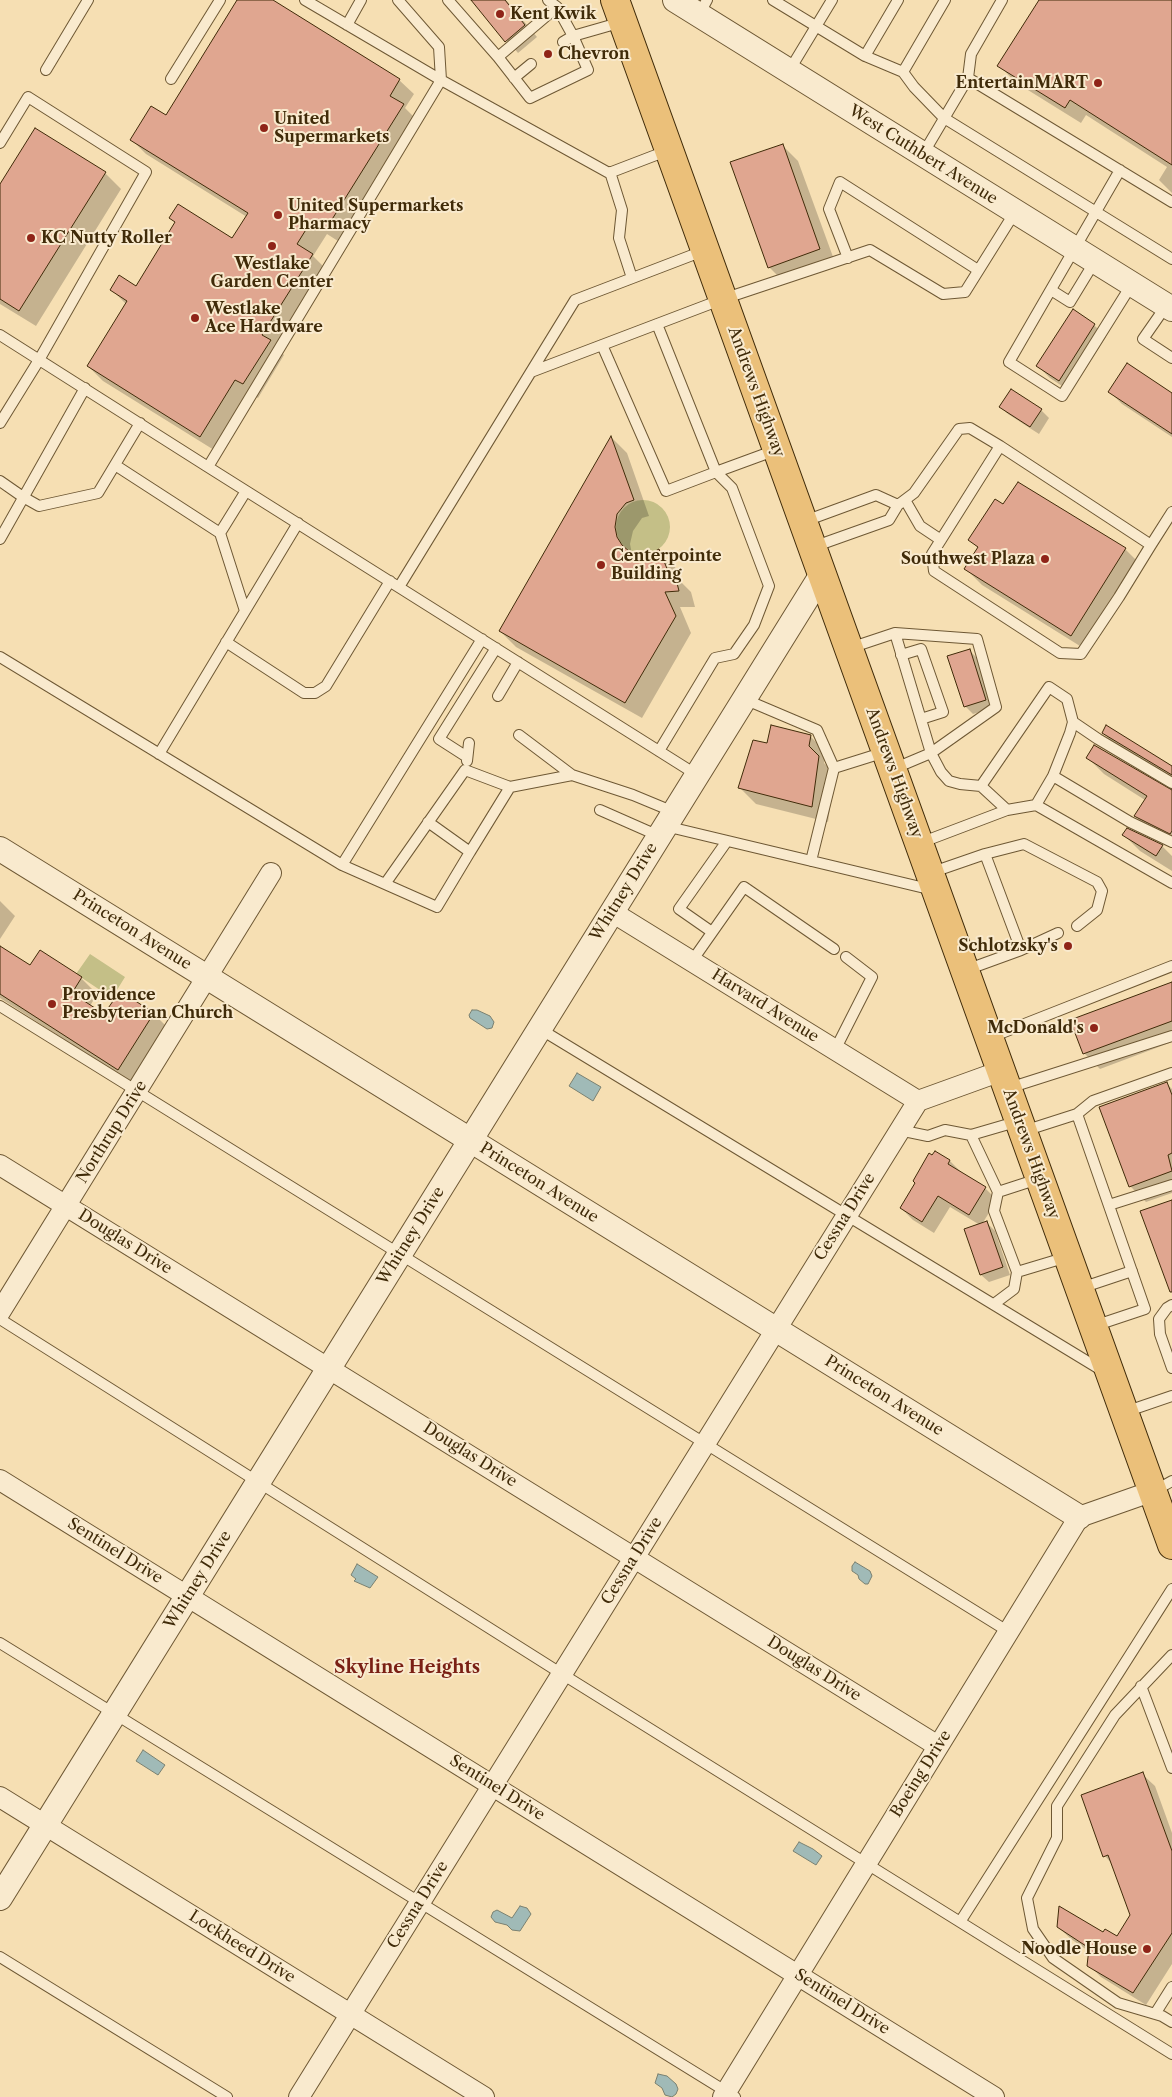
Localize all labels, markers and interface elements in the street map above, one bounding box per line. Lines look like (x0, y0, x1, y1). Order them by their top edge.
place label: Kent Kwik (510, 4, 596, 24)
marker: Kent Kwik (494, 8, 506, 20)
place label: Chevron (558, 44, 630, 64)
marker: Chevron (542, 48, 554, 60)
place label: EntertainMART (956, 73, 1088, 93)
marker: EntertainMART (1092, 77, 1104, 89)
street label: West Cuthbert Avenue (845, 101, 1001, 209)
place label: United Supermarkets (274, 109, 389, 147)
marker: United Supermarkets (258, 122, 270, 134)
place label: United Supermarkets Pharmacy (288, 196, 463, 234)
marker: United Supermarkets Pharmacy (272, 209, 284, 221)
place label: KC Nutty Roller (41, 228, 172, 248)
marker: KC Nutty Roller (25, 232, 37, 244)
marker: Westlake Garden Center (266, 240, 278, 252)
place label: Westlake Garden Center (211, 254, 333, 292)
place label: Westlake Ace Hardware (205, 299, 323, 337)
marker: Westlake Ace Hardware (189, 312, 201, 324)
street label: Andrews Highway (723, 324, 789, 460)
place label: Centerpointe Building (611, 546, 722, 584)
place label: Southwest Plaza (901, 549, 1035, 569)
marker: Southwest Plaza (1039, 553, 1051, 565)
marker: Centerpointe Building (595, 559, 607, 571)
street label: Andrews Highway (861, 705, 927, 841)
street label: Whitney Drive (586, 839, 662, 945)
street label: Princeton Avenue (69, 886, 195, 974)
place label: Schlotzsky's (958, 936, 1058, 956)
marker: Schlotzsky's (1062, 940, 1074, 952)
street label: Harvard Avenue (708, 965, 822, 1047)
place label: Providence Presbyterian Church (62, 985, 233, 1023)
marker: Providence Presbyterian Church (46, 998, 58, 1010)
place label: McDonald's (987, 1018, 1084, 1038)
marker: McDonald's (1088, 1022, 1100, 1034)
street label: Northrup Drive (73, 1077, 151, 1187)
street label: Andrews Highway (998, 1086, 1064, 1222)
street label: Princeton Avenue (476, 1139, 602, 1227)
street label: Cessna Drive (810, 1170, 880, 1264)
street label: Whitney Drive (373, 1183, 449, 1289)
street label: Douglas Drive (75, 1205, 175, 1279)
street label: Princeton Avenue (821, 1352, 947, 1440)
street label: Douglas Drive (420, 1418, 520, 1492)
street label: Sentinel Drive (64, 1514, 166, 1588)
street label: Cessna Drive (597, 1514, 667, 1608)
street label: Whitney Drive (160, 1527, 236, 1633)
street label: Douglas Drive (764, 1632, 864, 1706)
district label: Skyline Heights (334, 1657, 480, 1679)
street label: Boeing Drive (887, 1727, 955, 1821)
street label: Sentinel Drive (446, 1751, 548, 1825)
street label: Cessna Drive (383, 1858, 453, 1952)
street label: Lockheed Drive (185, 1907, 299, 1987)
place label: Noodle House (1021, 1939, 1137, 1959)
marker: Noodle House (1141, 1943, 1153, 1955)
street label: Sentinel Drive (791, 1965, 893, 2039)

